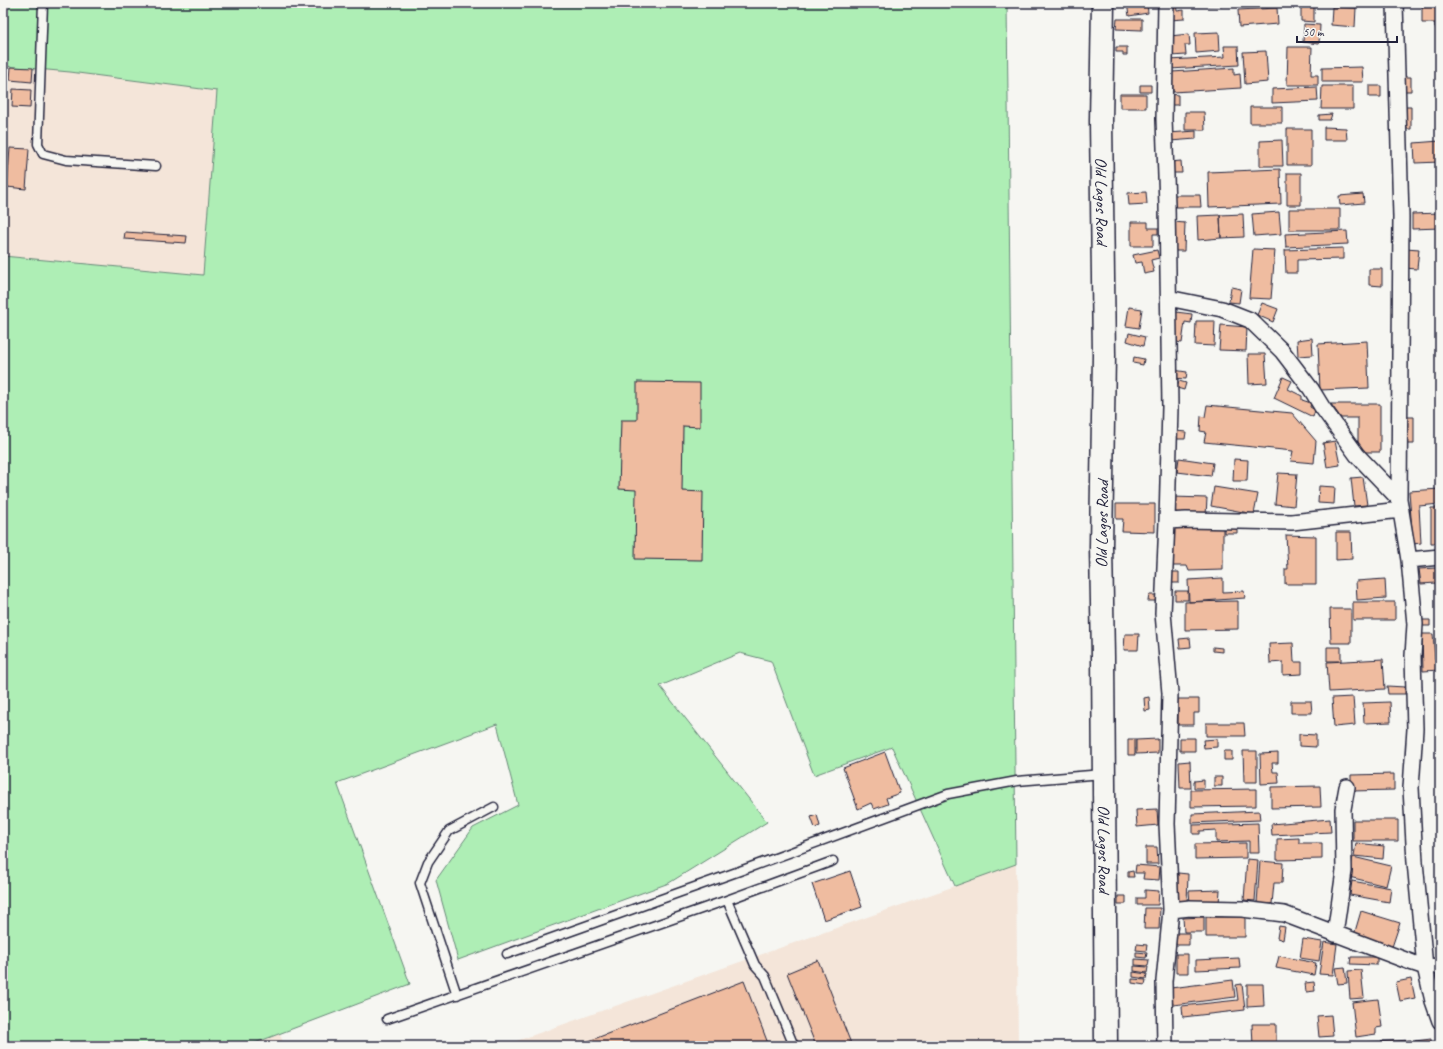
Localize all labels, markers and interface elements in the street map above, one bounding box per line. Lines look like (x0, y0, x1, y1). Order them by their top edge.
scale bar (1297, 18, 1397, 44)
text: 50 m (1303, 24, 1325, 40)
street label: Old Lagos Road (1091, 157, 1113, 248)
street label: Old Lagos Road (1091, 477, 1113, 568)
street label: Old Lagos Road (1094, 805, 1115, 896)

